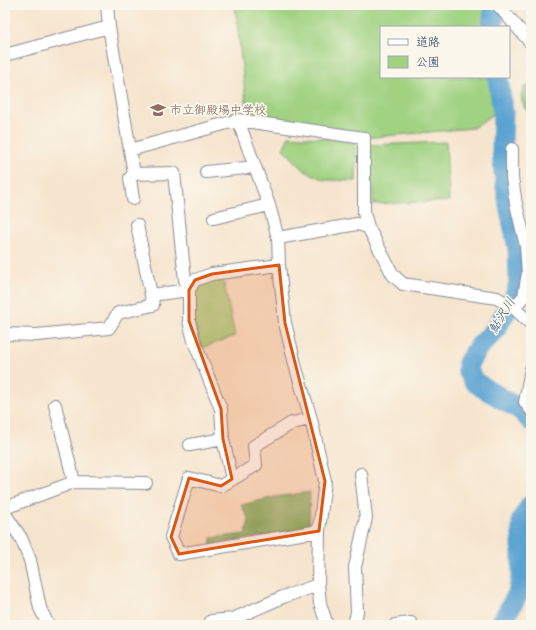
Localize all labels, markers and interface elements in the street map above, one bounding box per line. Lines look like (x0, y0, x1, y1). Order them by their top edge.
legend (380, 26, 510, 78)
text: 道路 (416, 36, 440, 51)
text: 公園 (416, 56, 440, 71)
school or university icon: 市立御殿場中学校 (149, 101, 167, 119)
place label: 市立御殿場中学校 (170, 104, 266, 119)
water label: 鮎沢川 (486, 295, 520, 337)

